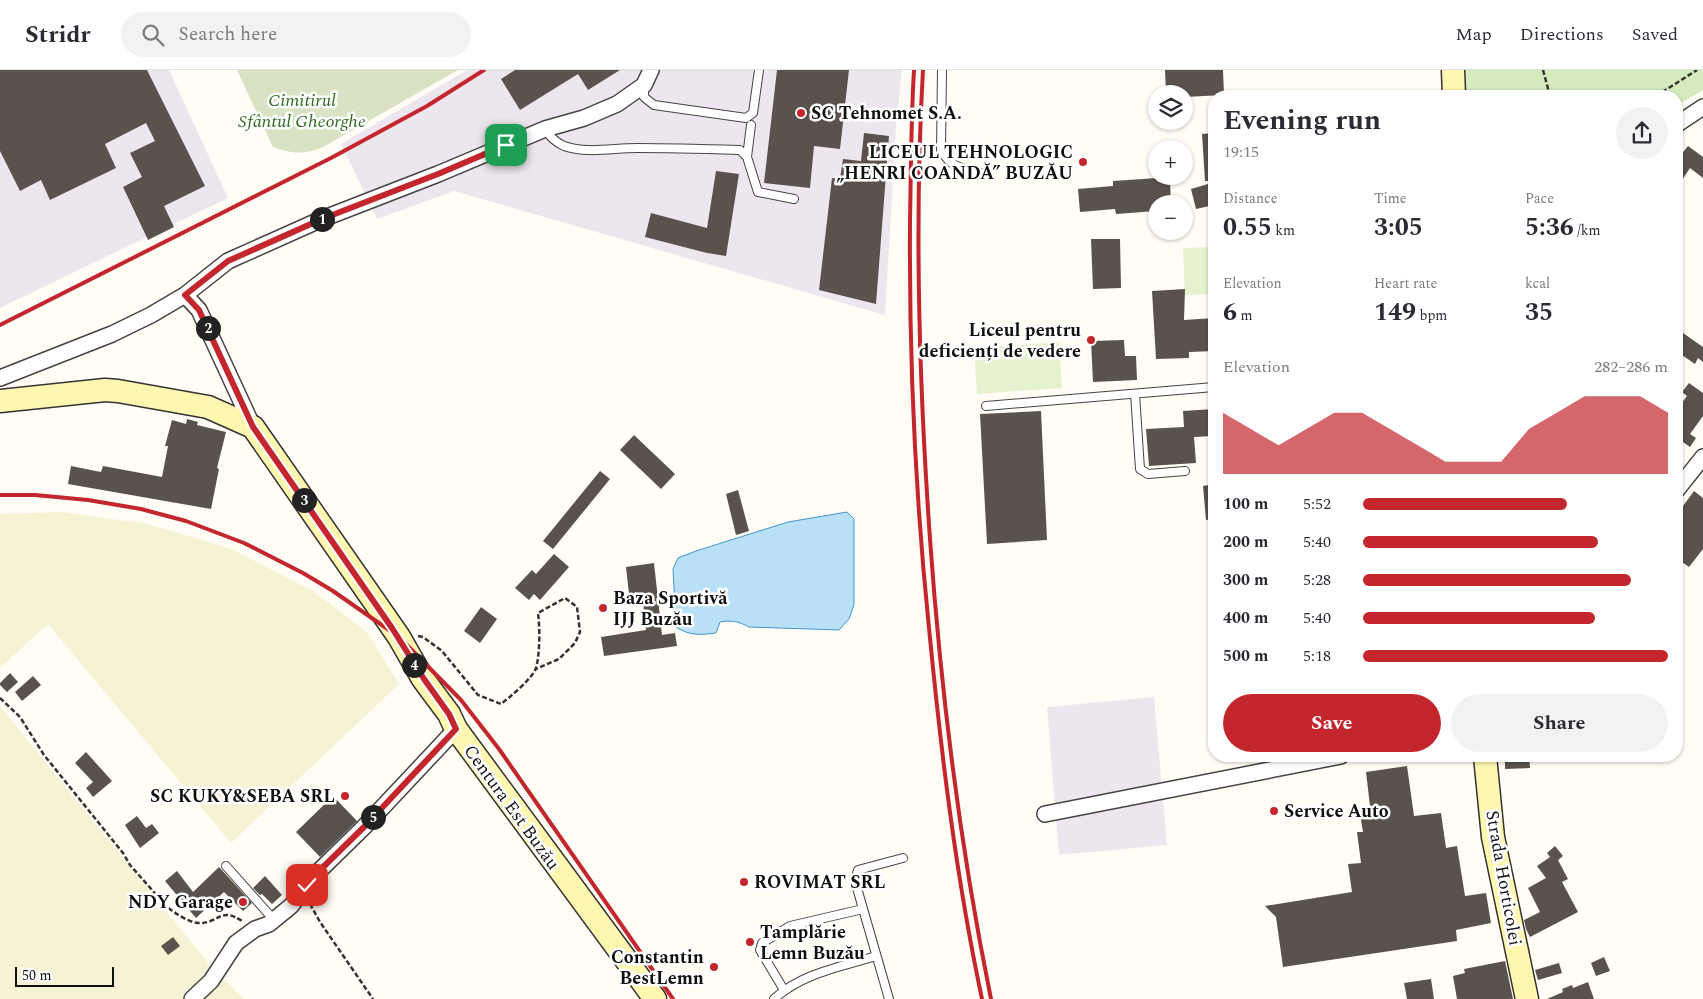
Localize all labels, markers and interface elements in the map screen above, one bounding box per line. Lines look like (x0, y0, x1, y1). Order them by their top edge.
search box (121, 12, 471, 57)
text: Stridr (25, 17, 91, 53)
text: Search here (179, 20, 277, 49)
icon: search (139, 21, 167, 49)
text: Map (1456, 21, 1492, 48)
text: Directions (1520, 21, 1604, 48)
text: Saved (1632, 21, 1678, 48)
map controls (1148, 85, 1193, 240)
button: layers (1148, 85, 1193, 130)
park label: Cimitirul Sfântul Gheorghe (238, 87, 366, 135)
text: Evening run (1223, 99, 1381, 142)
place label: SC Tehnomet S.A. (811, 100, 962, 127)
marker: SC Tehnomet S.A. (795, 107, 807, 119)
button: share (1616, 107, 1668, 159)
pin (485, 124, 527, 166)
icon: arrive (492, 131, 520, 159)
place label: LICEUL TEHNOLOGIC „HENRI COANDĂ” BUZĂU (836, 139, 1073, 187)
button: + (1148, 140, 1193, 185)
text: 19:15 (1223, 140, 1259, 164)
marker: LICEUL TEHNOLOGIC „HENRI COANDĂ” BUZĂU (1077, 156, 1089, 168)
text: Distance (1223, 188, 1278, 209)
text: Time (1374, 188, 1407, 209)
text: Pace (1525, 188, 1554, 209)
button: − (1148, 195, 1193, 240)
pin: 1 (310, 206, 334, 232)
text: 1 (319, 209, 326, 230)
text: 0.55 (1223, 209, 1272, 247)
text: 3:05 (1374, 209, 1423, 247)
text: 5:36 (1525, 209, 1574, 247)
text: km (1272, 220, 1295, 241)
text: /km (1574, 220, 1601, 241)
text: Elevation (1223, 273, 1282, 294)
text: Heart rate (1374, 273, 1437, 294)
text: kcal (1525, 273, 1550, 294)
text: 6 (1223, 294, 1237, 332)
text: 149 (1374, 294, 1416, 332)
text: 35 (1525, 294, 1553, 332)
text: m (1237, 305, 1253, 326)
text: bpm (1416, 305, 1447, 326)
pin: 2 (196, 316, 220, 340)
place label: Liceul pentru deficienți de vedere (919, 317, 1081, 365)
text: 2 (205, 318, 212, 339)
marker: Liceul pentru deficienți de vedere (1085, 334, 1097, 346)
text: Elevation (1223, 355, 1290, 379)
text: 282–286 m (1594, 355, 1668, 379)
pin: 3 (292, 488, 316, 512)
text: 3 (301, 490, 308, 511)
text: 100 m (1223, 492, 1268, 516)
text: 5:52 (1303, 492, 1331, 516)
text: 200 m (1223, 530, 1268, 554)
text: 5:40 (1303, 530, 1331, 554)
text: 300 m (1223, 568, 1268, 592)
text: 5:28 (1303, 568, 1331, 592)
place label: Baza Sportivă IJJ Buzău (613, 585, 728, 633)
marker: Baza Sportivă IJJ Buzău (597, 602, 609, 614)
text: 400 m (1223, 606, 1268, 630)
text: 5:40 (1303, 606, 1331, 630)
text: 500 m (1223, 644, 1268, 668)
text: 5:18 (1303, 644, 1331, 668)
pin: 4 (402, 652, 426, 678)
text: 4 (411, 655, 418, 676)
button: Save (1223, 694, 1441, 752)
button: Share (1451, 694, 1668, 752)
street label: Centura Est Buzău (457, 739, 566, 876)
place label: SC KUKY&SEBA SRL (150, 783, 335, 810)
marker: SC KUKY&SEBA SRL (339, 790, 351, 802)
place label: Service Auto (1284, 798, 1389, 825)
pin: 5 (360, 804, 386, 830)
marker: Service Auto (1268, 805, 1280, 817)
text: 5 (370, 807, 377, 828)
street label: Strada Horticolei (1478, 808, 1529, 948)
pin (286, 864, 328, 906)
place label: ROVIMAT SRL (754, 869, 885, 896)
icon: check (293, 871, 321, 899)
marker: ROVIMAT SRL (738, 876, 750, 888)
place label: NDY Garage (128, 889, 233, 916)
marker: NDY Garage (237, 896, 249, 908)
place label: Tamplărie Lemn Buzău (760, 919, 865, 967)
marker: Tamplărie Lemn Buzău (744, 936, 756, 948)
place label: Constantin BestLemn (611, 944, 704, 992)
marker: Constantin BestLemn (708, 961, 720, 973)
scale bar (15, 964, 114, 987)
text: 50 m (22, 965, 52, 986)

